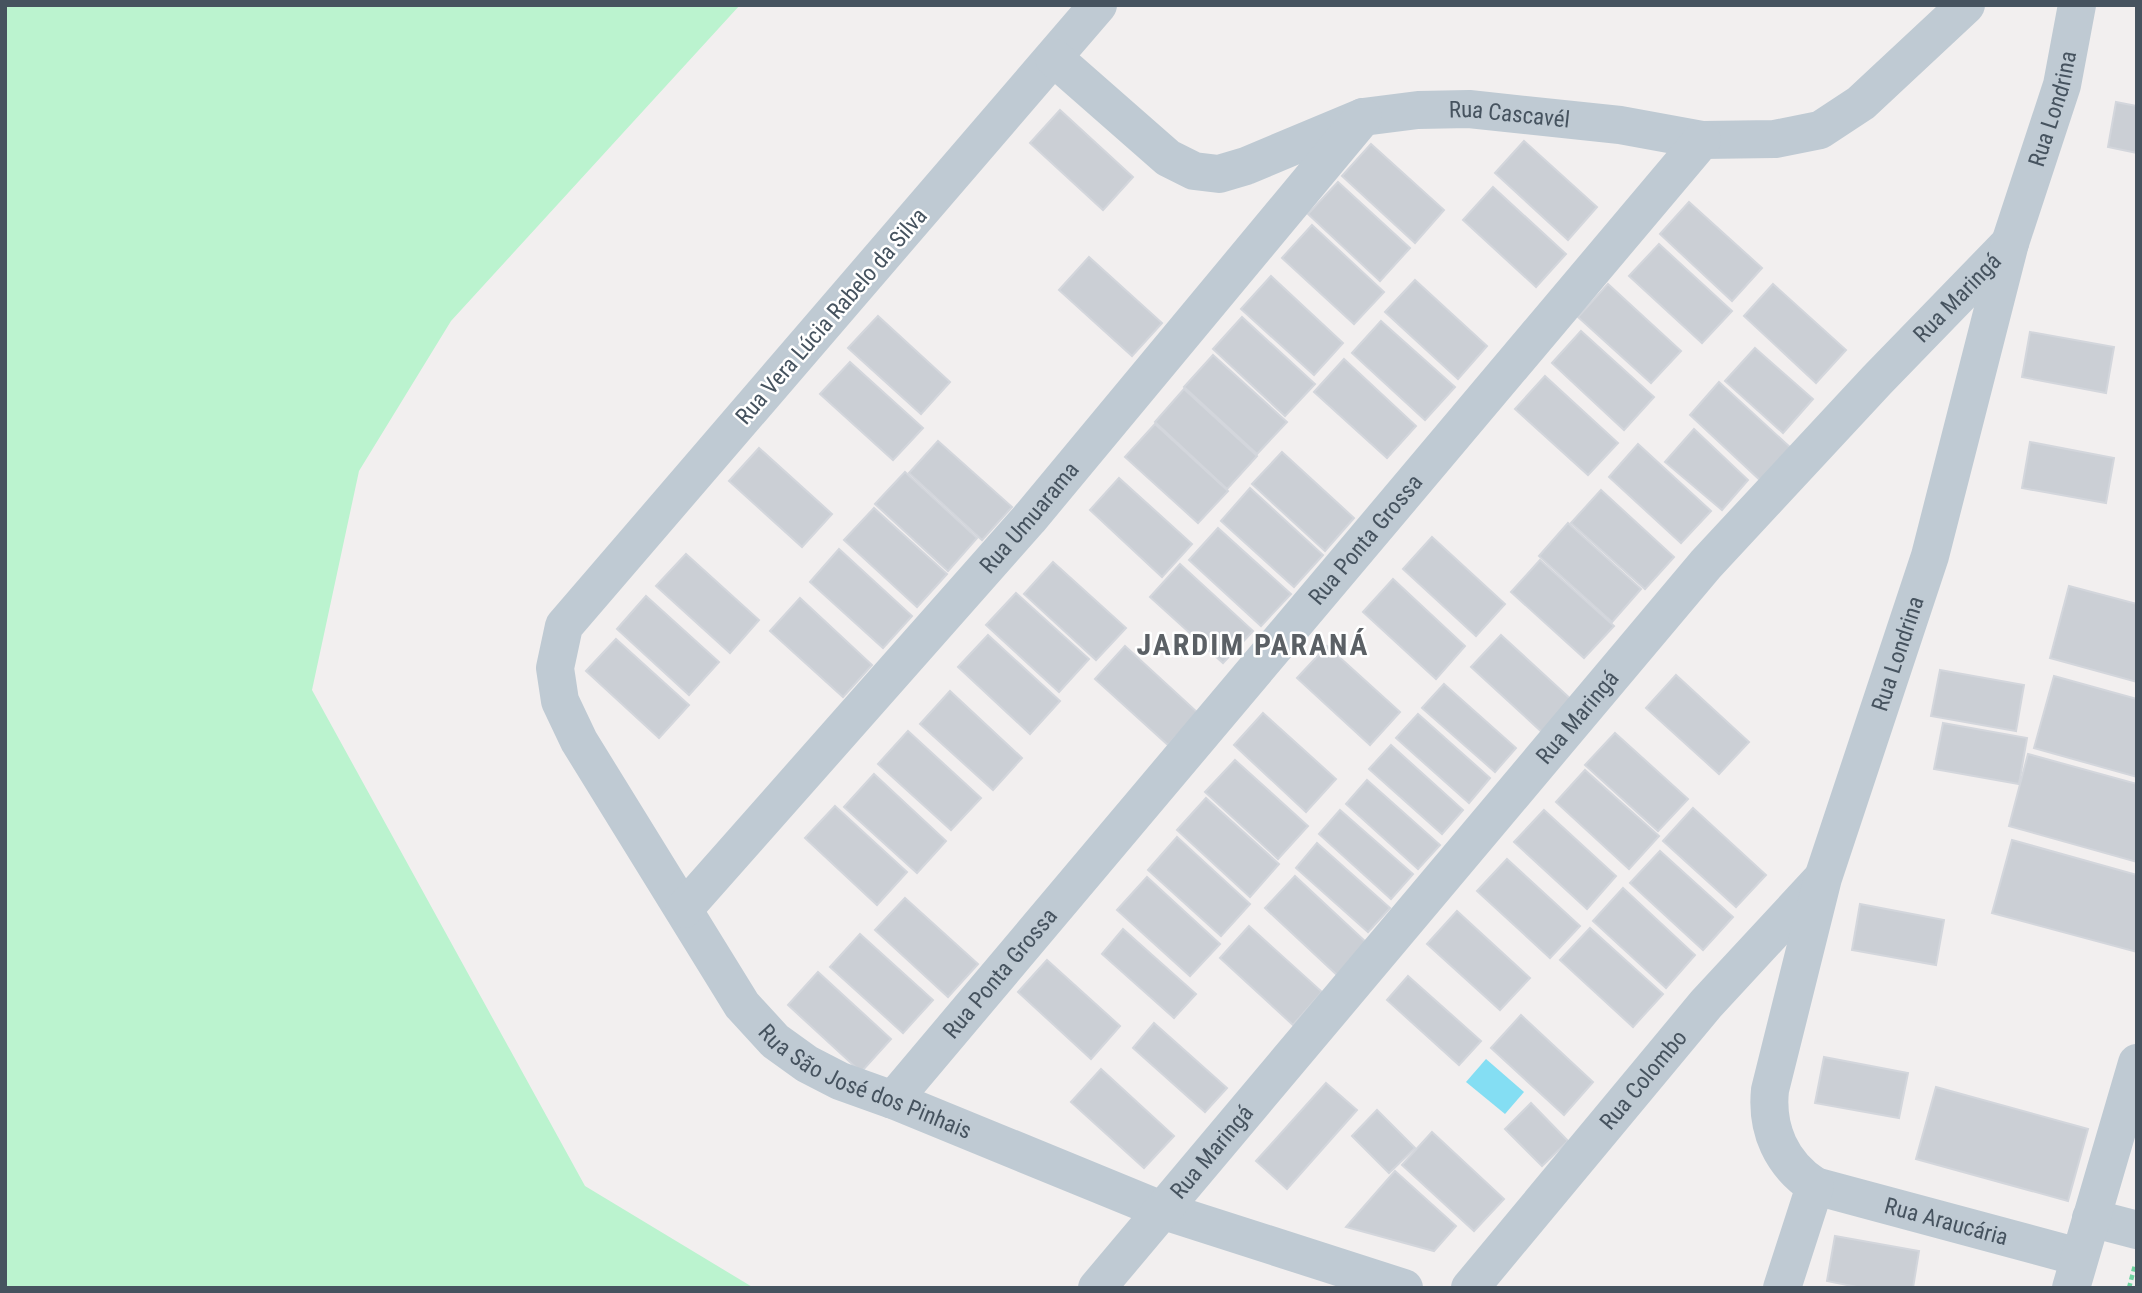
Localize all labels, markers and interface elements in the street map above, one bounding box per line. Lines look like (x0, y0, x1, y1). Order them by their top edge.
street label: Rua Londrina (2023, 49, 2082, 170)
street label: Rua Cascavél (1449, 96, 1571, 134)
street label: Rua Vera Lúcia Rabelo da Silva (730, 203, 933, 430)
street label: Rua Maringá (1908, 248, 2007, 348)
street label: Rua Umuarama (974, 457, 1085, 579)
street label: Rua Ponta Grossa (1303, 469, 1428, 610)
street label: Rua Londrina (1866, 593, 1930, 715)
district label: JARDIM PARANÁ (1136, 627, 1370, 662)
street label: Rua Maringá (1531, 665, 1625, 770)
street label: Rua Ponta Grossa (938, 903, 1063, 1044)
street label: Rua São José dos Pinhais (753, 1019, 975, 1145)
street label: Rua Colombo (1594, 1025, 1693, 1135)
street label: Rua Maringá (1165, 1100, 1259, 1204)
street label: Rua Araucária (1882, 1192, 2011, 1251)

